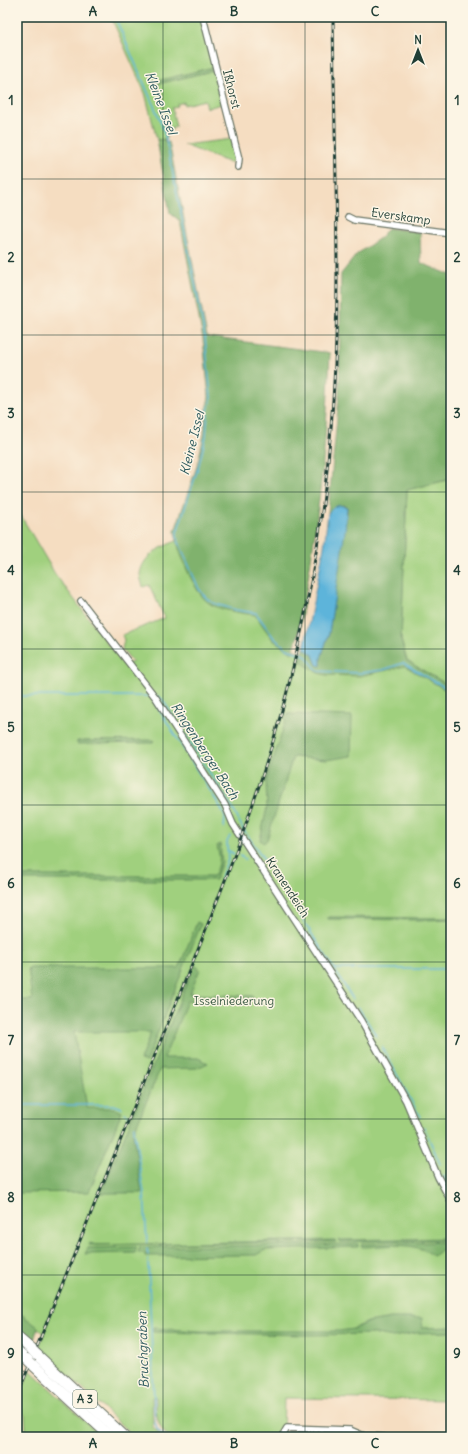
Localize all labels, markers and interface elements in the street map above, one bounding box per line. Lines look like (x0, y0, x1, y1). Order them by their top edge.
text: A (89, 3, 98, 20)
text: B (230, 3, 239, 20)
text: C (371, 3, 380, 20)
north arrow (398, 30, 438, 70)
text: N (414, 33, 422, 47)
street label: Ißhorst (220, 68, 244, 110)
water label: Kleine Issel (141, 69, 181, 139)
text: 1 (8, 92, 14, 109)
text: 1 (454, 92, 460, 109)
street label: Everskamp (370, 204, 432, 228)
text: 2 (7, 249, 15, 266)
text: 2 (453, 249, 461, 266)
text: 3 (7, 405, 15, 422)
text: 3 (453, 405, 461, 422)
water label: Kleine Issel (176, 407, 209, 477)
text: 4 (7, 562, 15, 579)
text: 4 (453, 562, 461, 579)
water label: Ringenberger Bach (167, 699, 243, 803)
text: 5 (7, 719, 15, 736)
text: 5 (453, 719, 461, 736)
street label: Kranendeich (263, 854, 313, 920)
text: 6 (7, 875, 15, 892)
text: 6 (453, 875, 461, 892)
park label: Isselniederung (194, 993, 274, 1008)
text: 7 (8, 1032, 15, 1049)
text: 7 (454, 1032, 461, 1049)
text: 8 (7, 1189, 15, 1206)
text: 8 (453, 1189, 461, 1206)
water label: Bruchgraben (133, 1311, 153, 1389)
text: 9 (7, 1345, 15, 1362)
text: 9 (453, 1345, 461, 1362)
road number: A 3 (73, 1390, 97, 1408)
text: A (89, 1435, 98, 1452)
text: B (230, 1435, 239, 1452)
text: C (371, 1435, 380, 1452)

